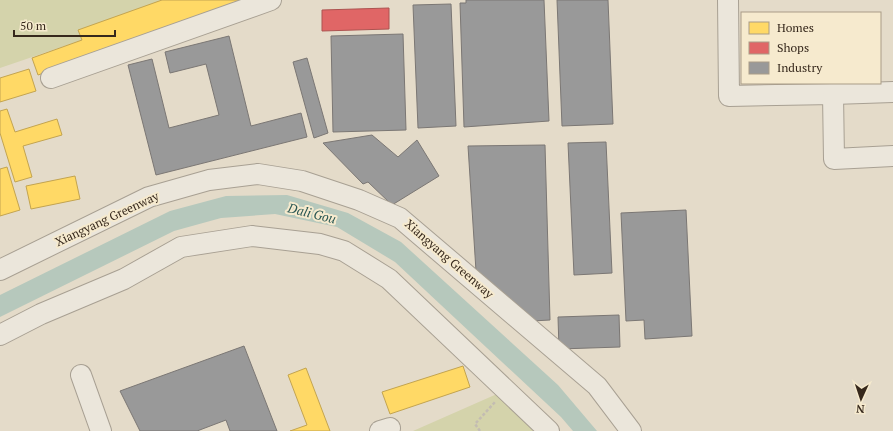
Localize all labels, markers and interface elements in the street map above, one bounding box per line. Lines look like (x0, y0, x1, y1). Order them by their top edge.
scale bar (14, 12, 115, 38)
legend (741, 12, 881, 84)
text: 50 m (20, 18, 47, 33)
text: Homes (777, 20, 814, 35)
text: Shops (777, 40, 809, 55)
text: Industry (777, 60, 823, 75)
street label: Xiangyang Greenway (53, 188, 162, 249)
water label: Dali Gou (285, 198, 338, 228)
street label: Xiangyang Greenway (402, 216, 497, 302)
north arrow (841, 379, 881, 419)
text: N (855, 402, 865, 416)

